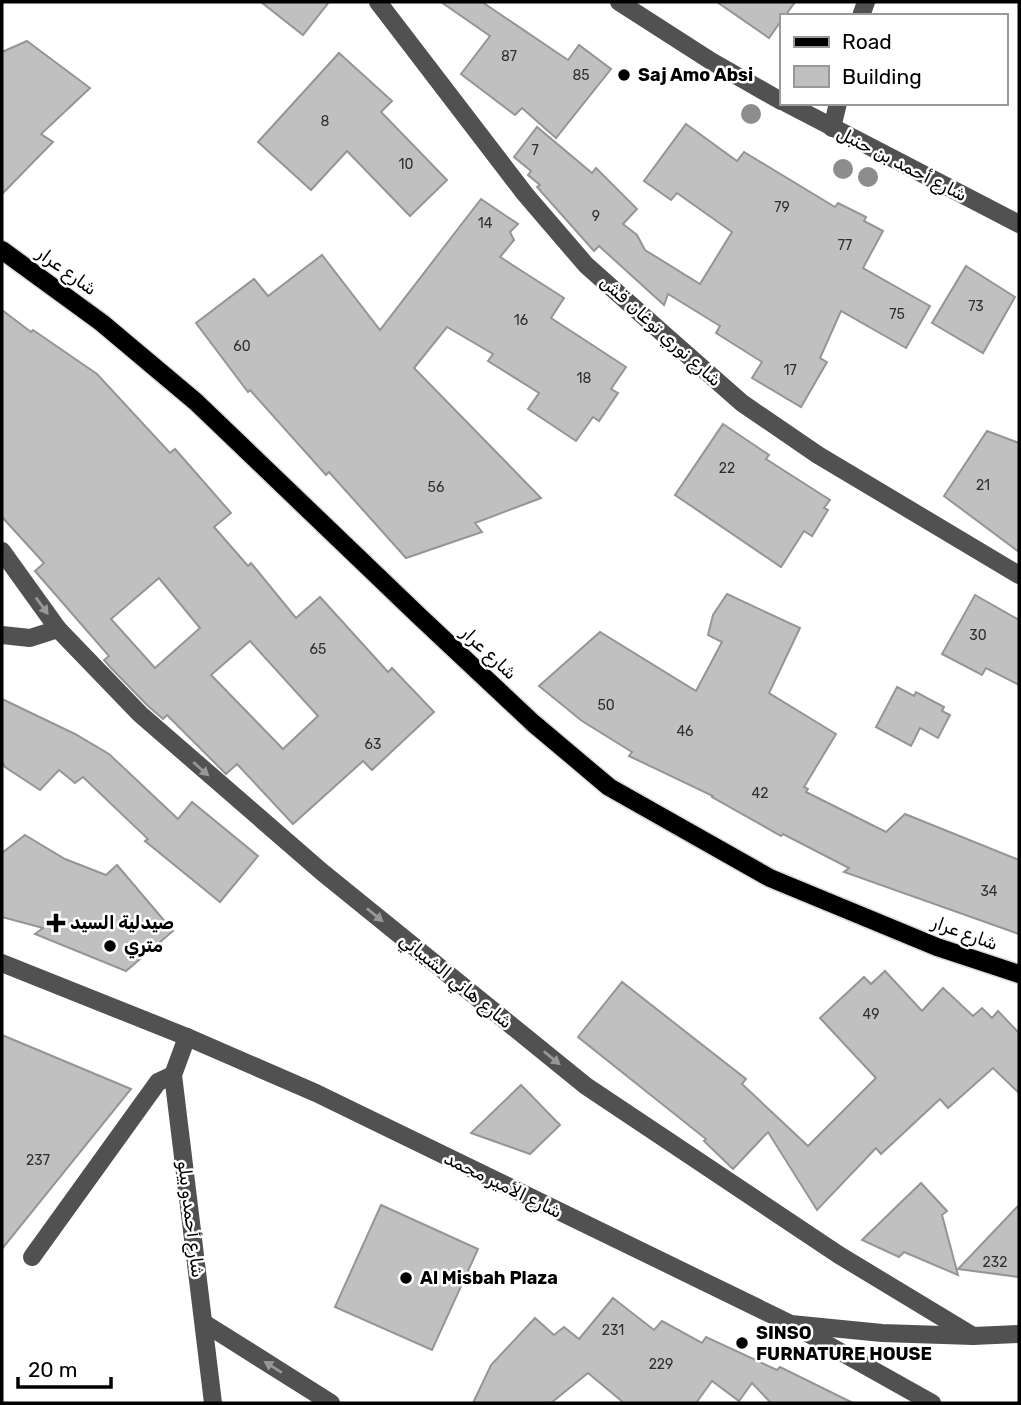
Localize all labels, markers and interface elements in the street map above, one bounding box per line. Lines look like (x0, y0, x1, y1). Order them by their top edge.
legend (780, 14, 1007, 105)
text: Road (842, 29, 892, 54)
house number: 87 (501, 48, 517, 65)
place label: Saj Amo Absi (638, 64, 753, 86)
text: Building (842, 64, 922, 89)
house number: 85 (572, 67, 590, 84)
marker: Saj Amo Absi (616, 67, 632, 83)
house number: 8 (321, 113, 330, 130)
street label: شارع أحمد بن حنبل (833, 122, 971, 207)
house number: 7 (531, 142, 539, 159)
house number: 10 (399, 156, 414, 173)
house number: 79 (774, 199, 790, 216)
house number: 9 (592, 208, 600, 225)
house number: 14 (478, 215, 493, 232)
house number: 77 (838, 237, 852, 254)
street label: شارع عرار (31, 241, 101, 301)
street label: شارع نوري توغان قش (595, 271, 726, 392)
house number: 73 (968, 298, 984, 315)
house number: 75 (889, 306, 905, 323)
house number: 16 (514, 312, 528, 329)
house number: 60 (233, 338, 251, 355)
house number: 17 (783, 362, 797, 379)
house number: 18 (577, 370, 592, 387)
house number: 22 (719, 460, 735, 477)
house number: 21 (976, 477, 990, 494)
house number: 56 (428, 479, 444, 496)
one-way arrow (35, 597, 49, 615)
street label: شارع عرار (455, 621, 521, 685)
house number: 30 (969, 627, 987, 644)
house number: 65 (310, 641, 326, 658)
house number: 50 (597, 697, 615, 714)
house number: 46 (676, 723, 694, 740)
house number: 63 (365, 736, 381, 753)
one-way arrow (192, 760, 209, 776)
house number: 42 (752, 785, 768, 802)
house number: 34 (980, 883, 998, 900)
one-way arrow (366, 907, 383, 922)
street label: شارع عرار (928, 911, 1001, 956)
place label: صيدلية السيد (70, 912, 174, 934)
marker: صيدلية السيد (48, 915, 64, 931)
street label: شارع هاني الشيباني (394, 929, 517, 1035)
place label: متري (124, 935, 163, 959)
marker: متري (102, 938, 118, 954)
house number: 49 (863, 1006, 879, 1023)
one-way arrow (543, 1050, 560, 1065)
street label: شارع الأمير محمد (440, 1147, 566, 1224)
house number: 237 (26, 1152, 50, 1169)
street label: شارع أحمدو بيلو (172, 1159, 209, 1279)
house number: 232 (983, 1254, 1007, 1271)
place label: Al Misbah Plaza (420, 1267, 558, 1289)
marker: Al Misbah Plaza (398, 1270, 414, 1286)
house number: 231 (602, 1322, 624, 1339)
place label: SINSO FURNATURE HOUSE (756, 1322, 932, 1365)
marker: SINSO FURNATURE HOUSE (734, 1335, 750, 1351)
scale bar (18, 1346, 110, 1390)
house number: 229 (649, 1356, 673, 1373)
text: 20 m (28, 1357, 77, 1382)
one-way arrow (264, 1360, 283, 1373)

